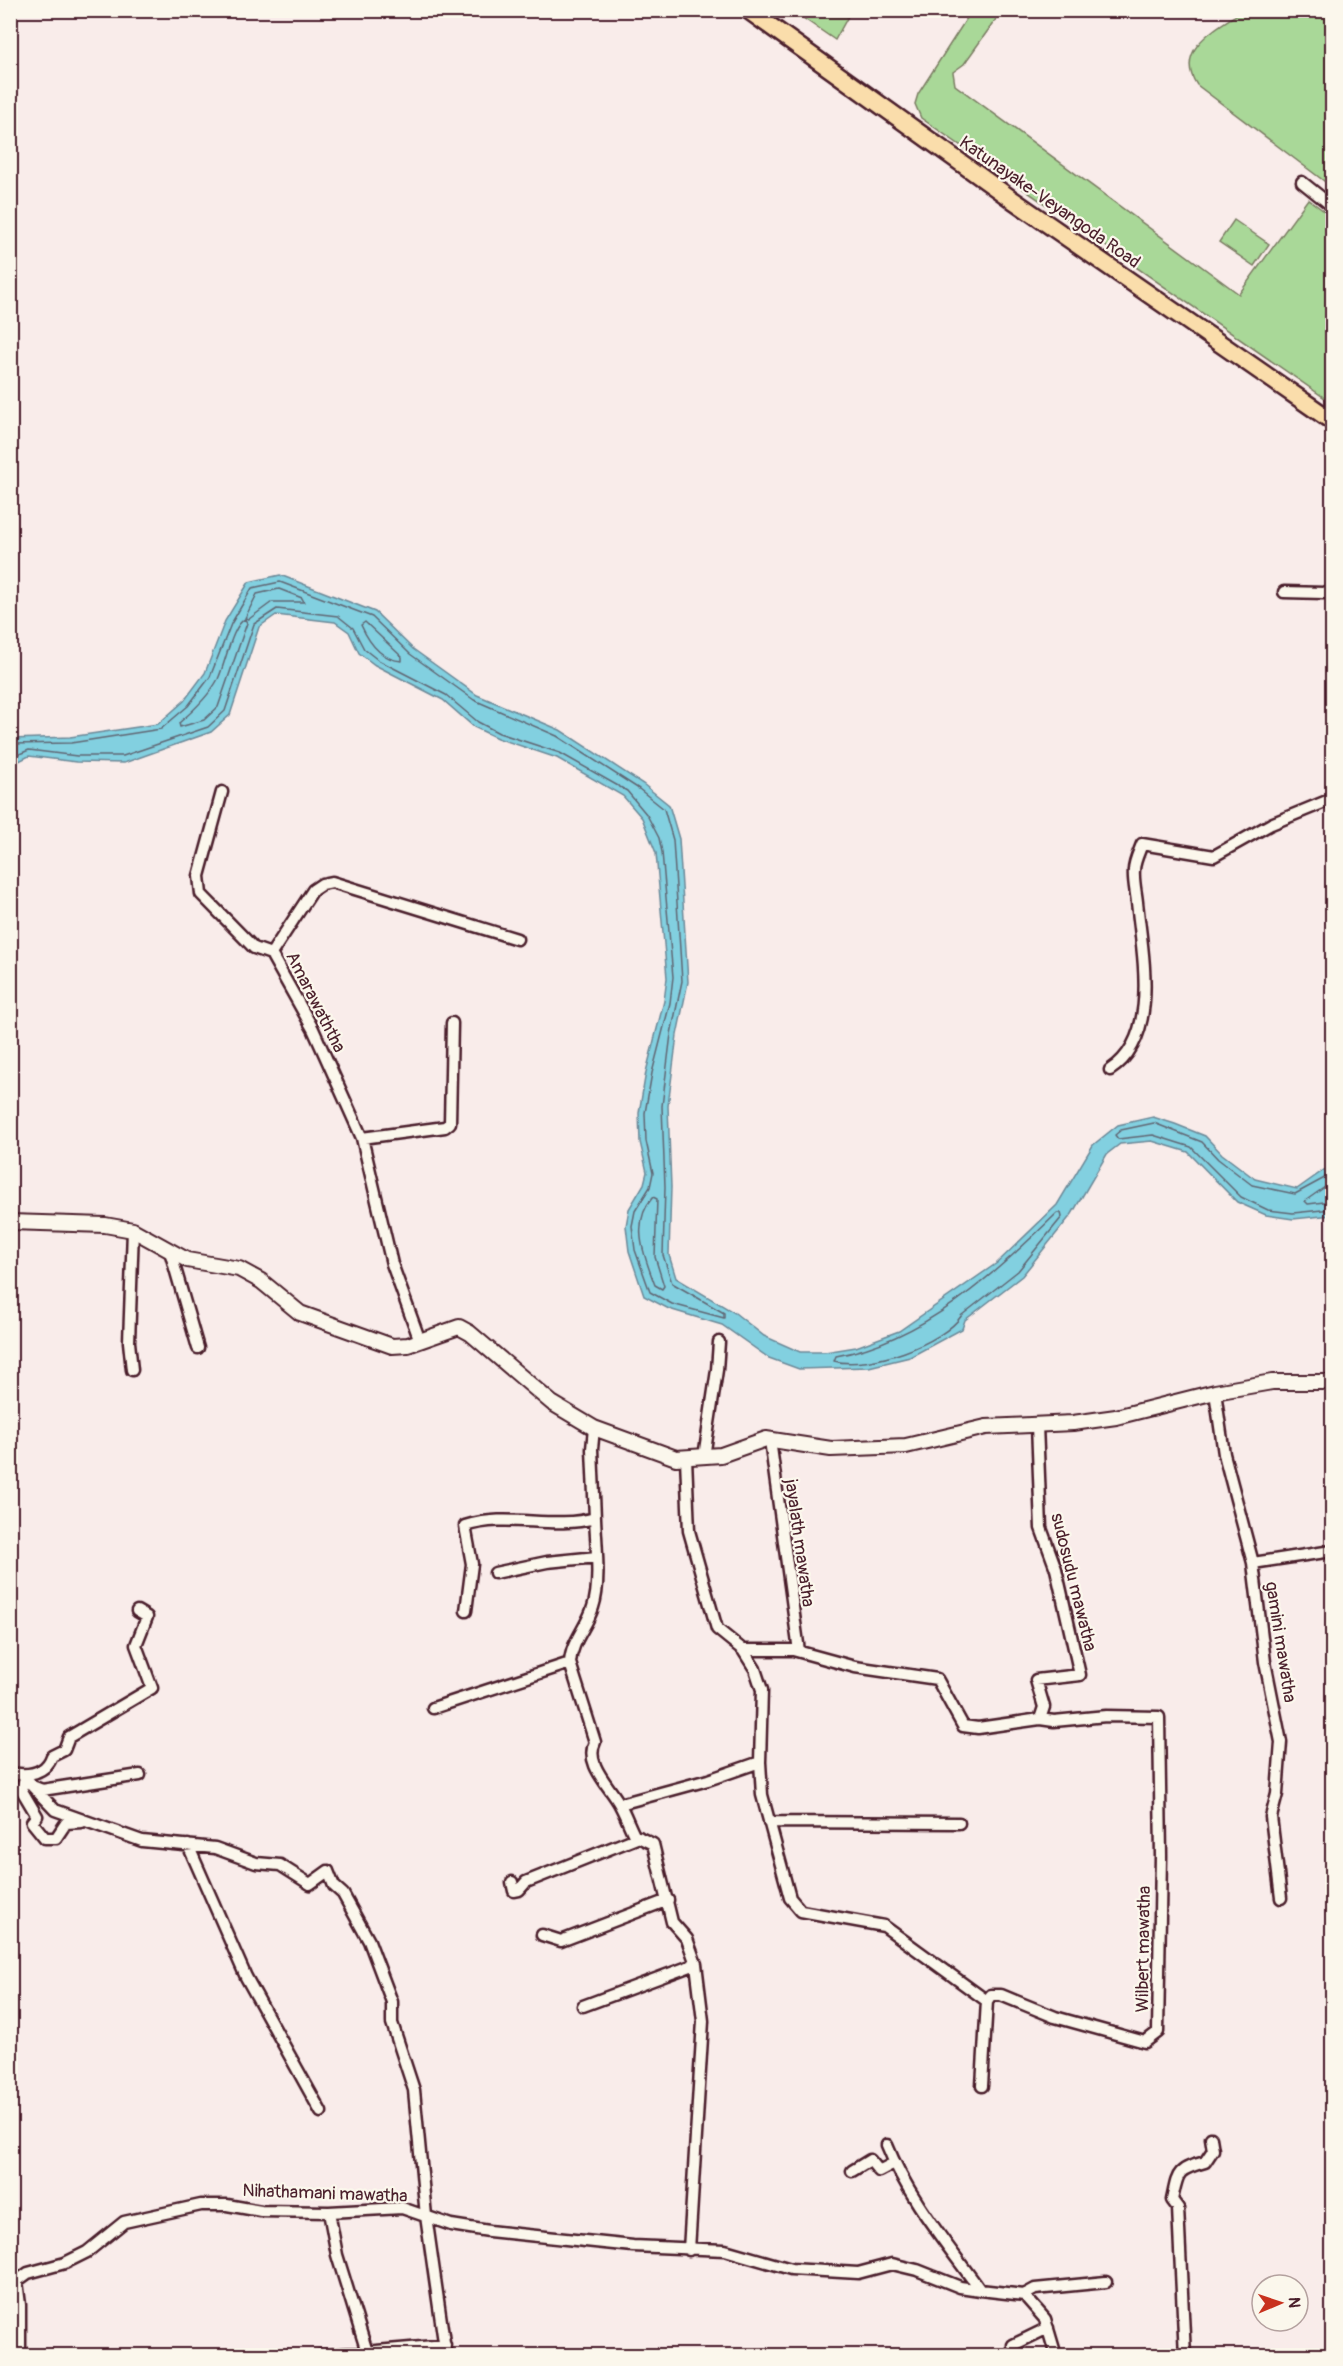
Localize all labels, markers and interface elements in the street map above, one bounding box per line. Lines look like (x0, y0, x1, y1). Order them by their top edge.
street label: Katunayake-Veyangoda Road (955, 131, 1145, 274)
street label: Amarawaththa (280, 948, 351, 1057)
street label: jayalath mawatha (779, 1477, 820, 1608)
street label: sudosudu mawatha (1045, 1511, 1102, 1654)
street label: gamini mawatha (1260, 1580, 1301, 1704)
street label: Wilbert mawatha (1131, 1886, 1156, 2012)
street label: Nihathamani mawatha (242, 2179, 408, 2208)
north arrow (1250, 2273, 1310, 2333)
text: N (1284, 2297, 1304, 2308)

